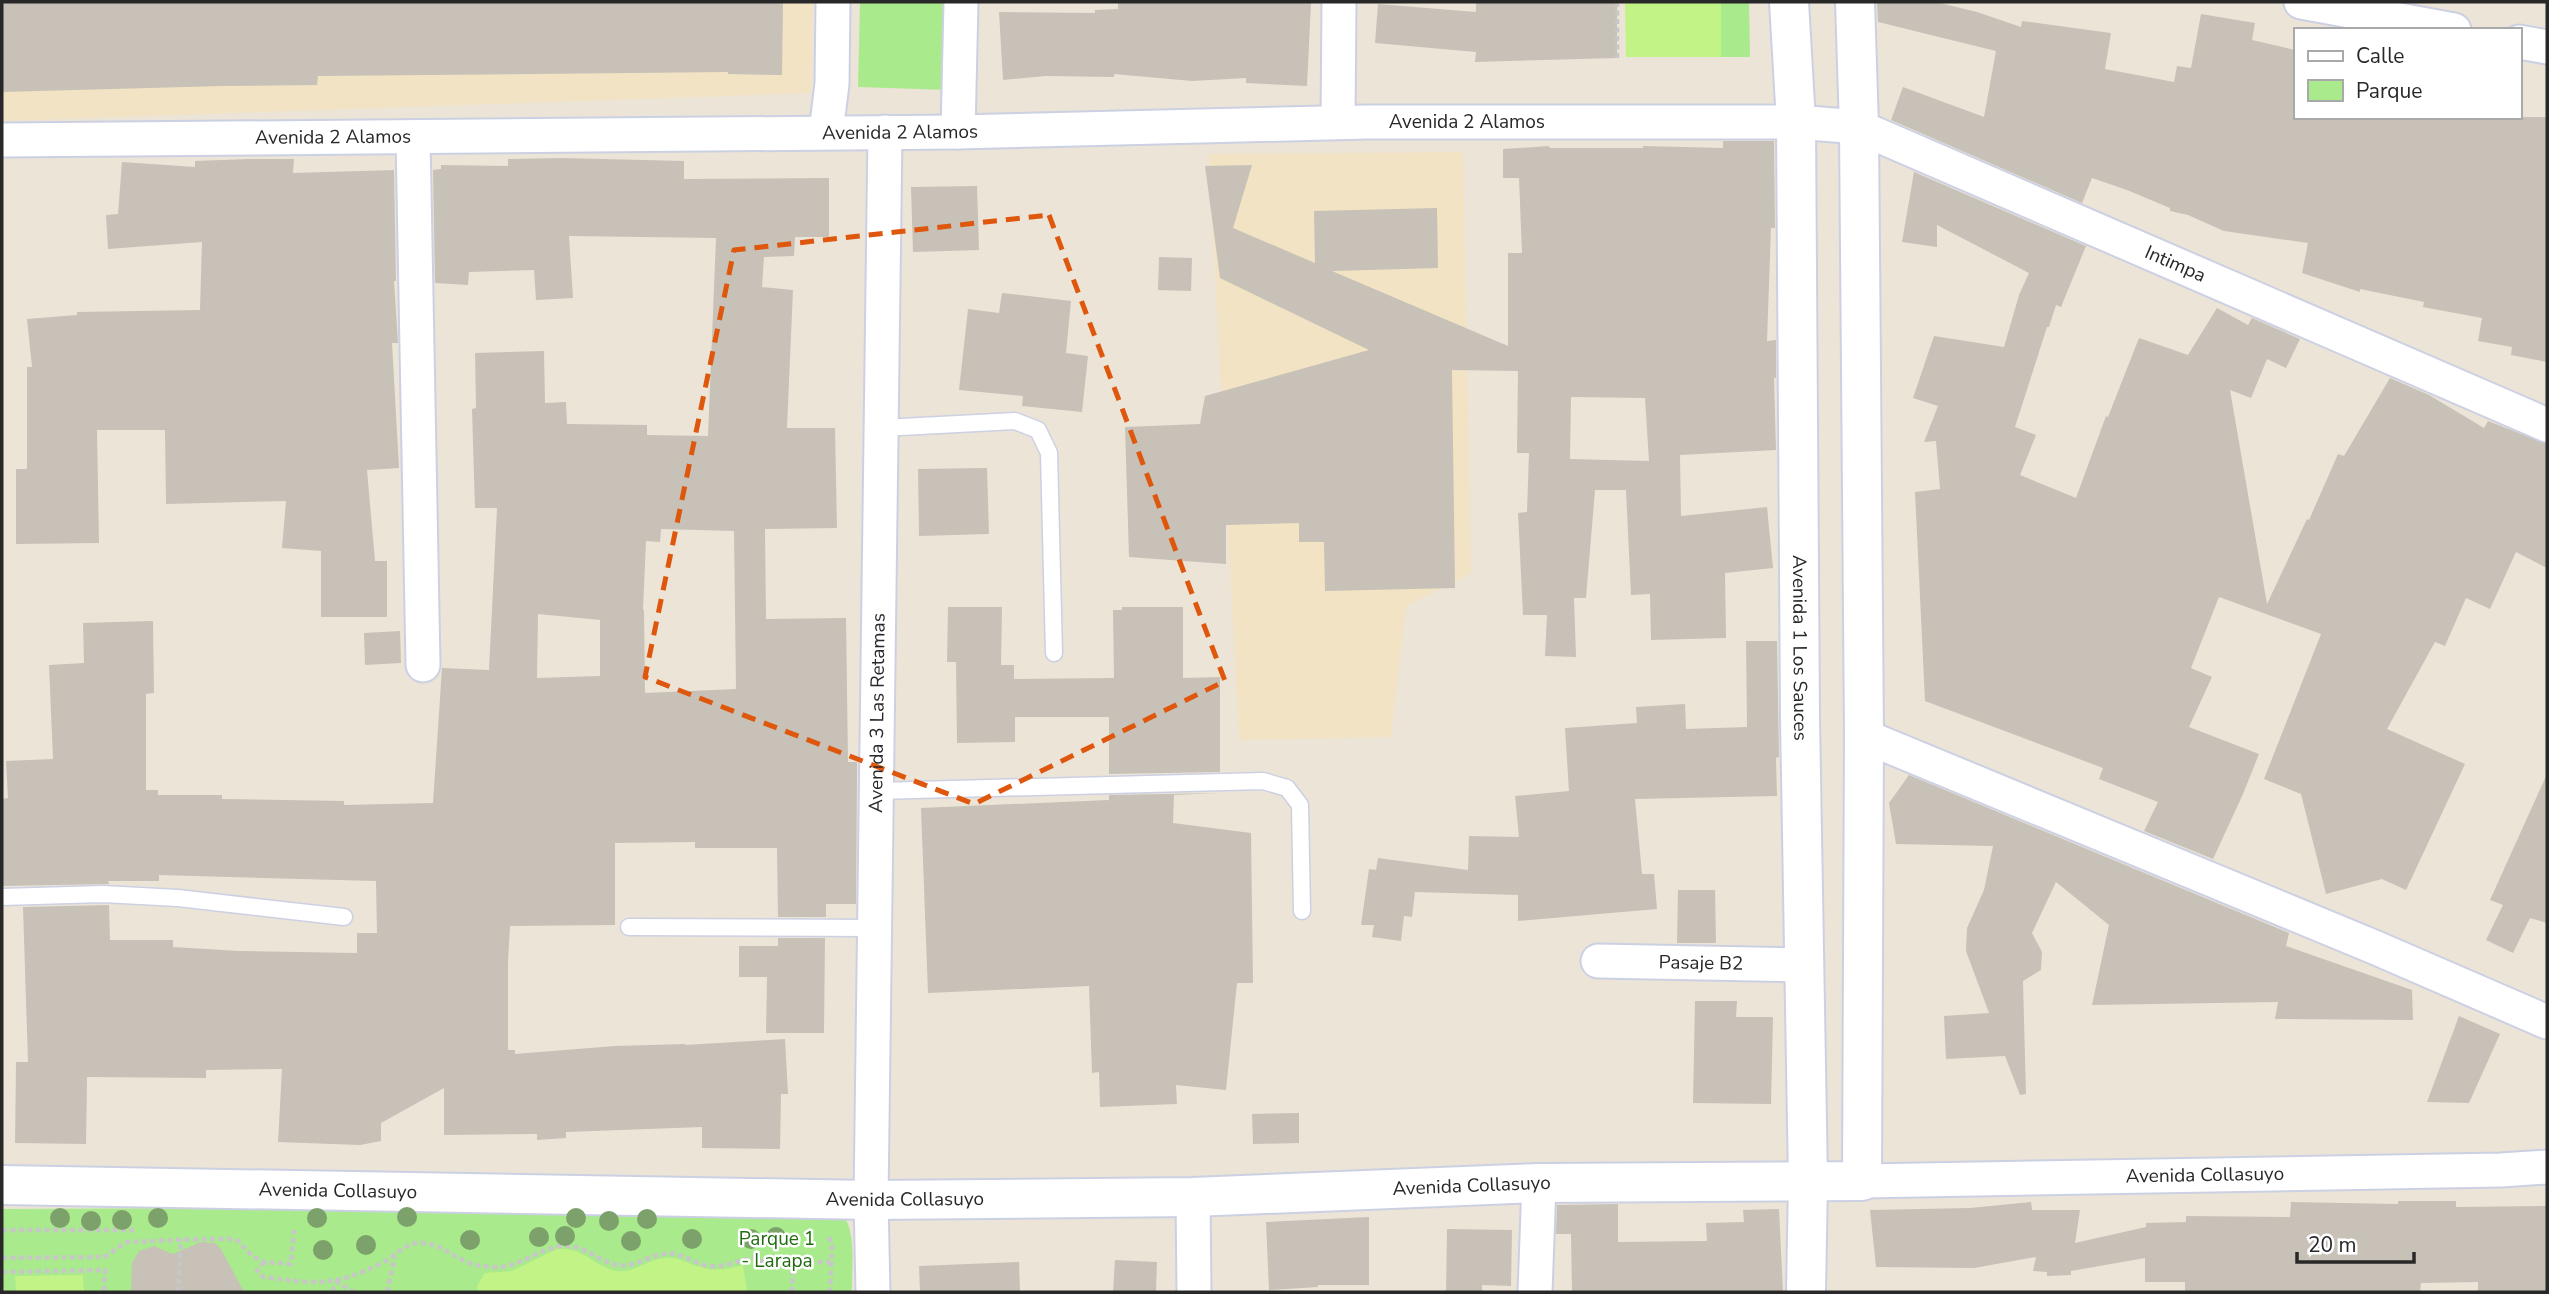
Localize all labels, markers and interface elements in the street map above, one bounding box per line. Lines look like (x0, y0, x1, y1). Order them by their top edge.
legend (2294, 28, 2521, 119)
text: Calle (2356, 42, 2404, 70)
text: Parque (2356, 77, 2423, 105)
street label: Avenida 2 Alamos (1389, 109, 1545, 135)
street label: Avenida 2 Alamos (822, 119, 978, 146)
street label: Avenida 2 Alamos (255, 124, 411, 151)
street label: Intimpa (2141, 239, 2210, 289)
street label: Avenida 1 Los Sauces (1786, 555, 1813, 741)
street label: Avenida 3 Las Retamas (863, 613, 892, 813)
street label: Pasaje B2 (1658, 949, 1744, 977)
street label: Avenida Collasuyo (2126, 1161, 2284, 1189)
street label: Avenida Collasuyo (1392, 1170, 1551, 1202)
street label: Avenida Collasuyo (259, 1176, 417, 1205)
street label: Avenida Collasuyo (825, 1186, 984, 1213)
scale bar (2297, 1220, 2414, 1264)
park label: Parque 1 - Larapa (739, 1226, 815, 1274)
text: 20 m (2308, 1231, 2357, 1259)

